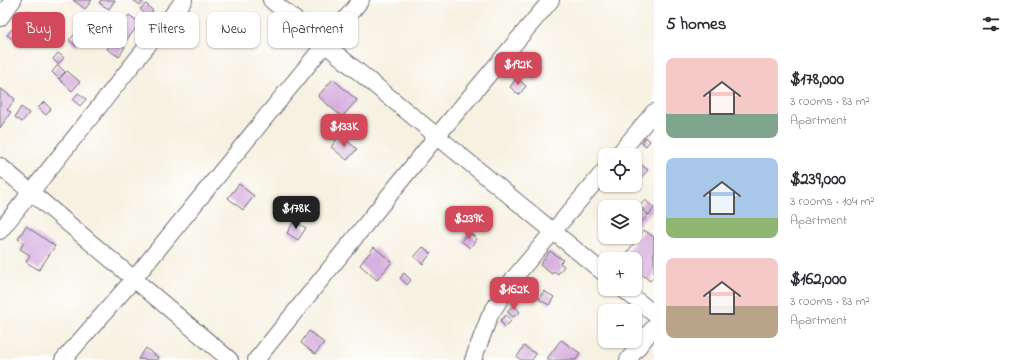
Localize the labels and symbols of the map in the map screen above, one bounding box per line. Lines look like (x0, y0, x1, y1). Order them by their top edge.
pin: $192K (490, 52, 546, 86)
pin: $133K (316, 114, 372, 148)
pin: $178K (268, 196, 324, 230)
pin: $239K (441, 206, 497, 240)
pin: $162K (486, 277, 542, 311)

